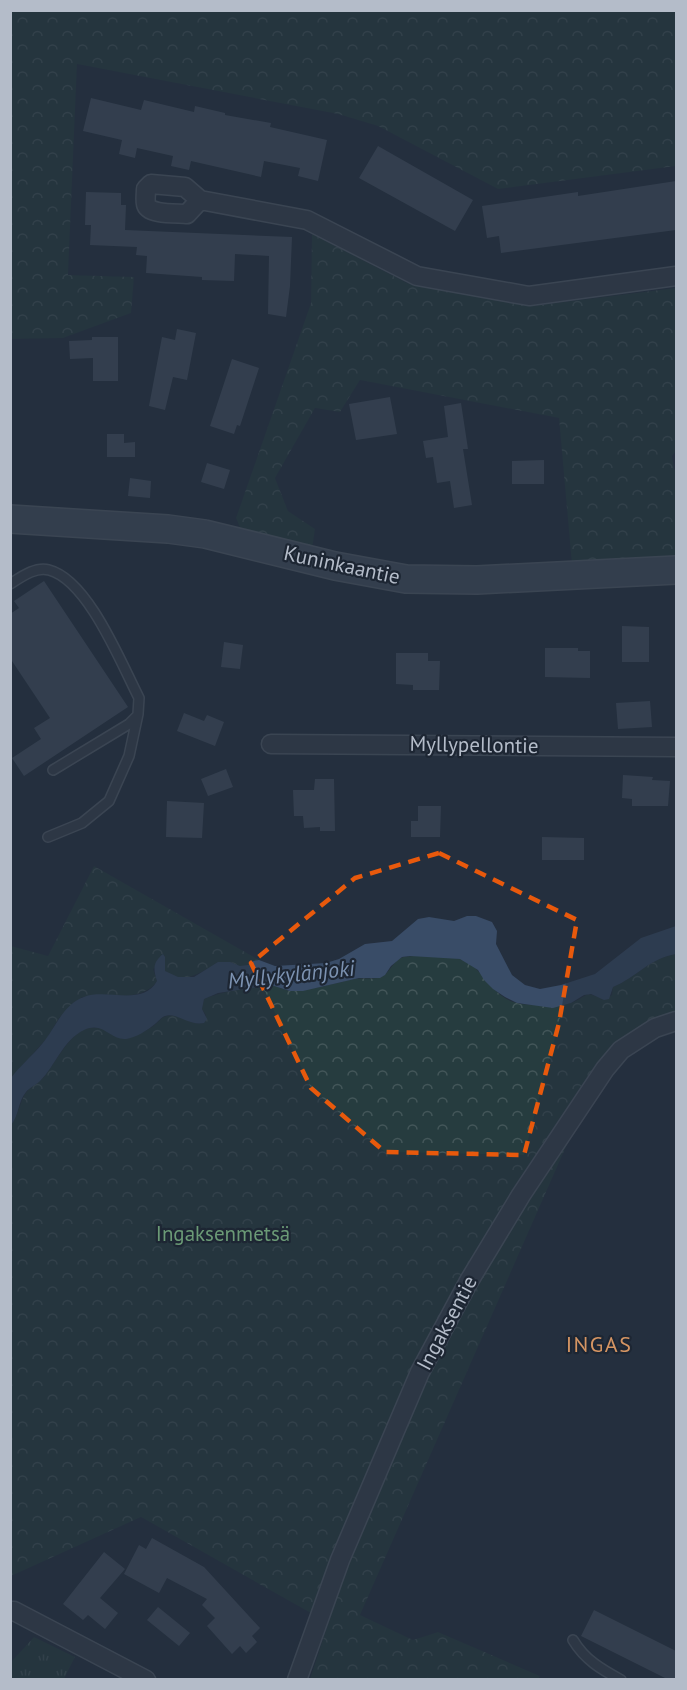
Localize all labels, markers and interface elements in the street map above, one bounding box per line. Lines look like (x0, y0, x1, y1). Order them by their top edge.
street label: Kuninkaantie (282, 539, 403, 590)
street label: Myllypellontie (409, 730, 539, 759)
water label: Myllykylänjoki (226, 953, 357, 995)
park label: Ingaksenmetsä (156, 1220, 290, 1247)
street label: Ingaksentie (410, 1271, 483, 1375)
district label: INGAS (566, 1330, 632, 1358)

